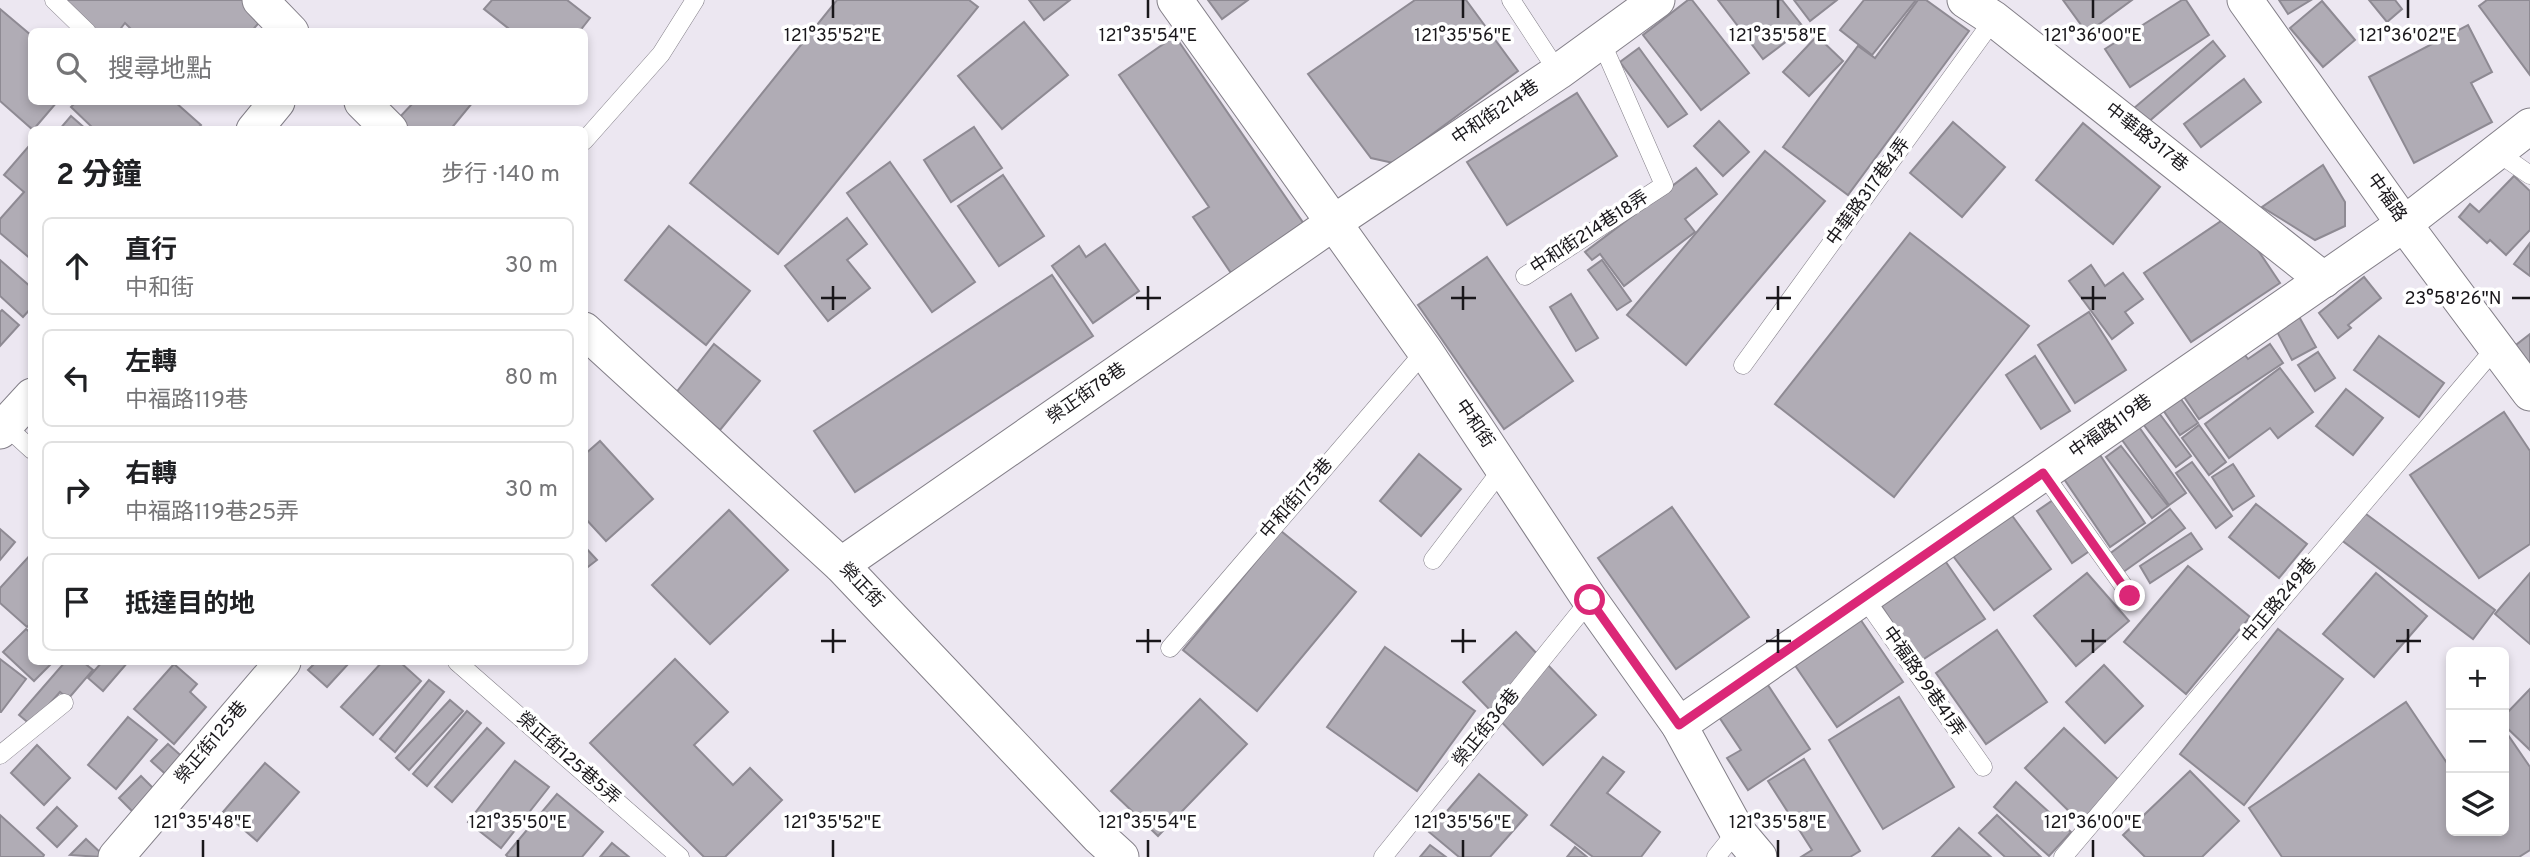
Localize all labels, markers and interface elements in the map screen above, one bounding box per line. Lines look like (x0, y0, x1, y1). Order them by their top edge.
text: 121°35'52"E (784, 25, 882, 48)
text: 121°35'54"E (1099, 25, 1197, 48)
text: 121°35'56"E (1414, 25, 1512, 48)
text: 121°35'58"E (1729, 25, 1827, 48)
text: 121°36'00"E (2044, 25, 2142, 48)
text: 121°36'02"E (2359, 25, 2457, 48)
search box (28, 28, 588, 105)
icon: search (52, 48, 90, 86)
text: 搜尋地點 (108, 54, 212, 87)
street label: 中和街214巷 (1448, 75, 1544, 151)
street label: 中華路317巷 (2100, 99, 2192, 177)
street label: 中華路317巷4弄 (1822, 133, 1916, 251)
text: 2 分鐘 (56, 158, 142, 195)
text: 步行 · 140 m (441, 161, 560, 190)
street label: 中福路 (2361, 169, 2411, 227)
street label: 中和街214巷18弄 (1527, 186, 1653, 280)
text: 直行 (125, 235, 177, 268)
icon: ahead (58, 247, 96, 285)
text: 30 m (505, 252, 558, 281)
text: 中和街 (125, 275, 194, 304)
text: 23°58'26"N (2404, 288, 2502, 311)
text: 左轉 (125, 347, 177, 380)
street label: 榮正街78巷 (1043, 358, 1131, 430)
icon: left (58, 359, 96, 397)
text: 80 m (505, 364, 558, 393)
text: 中福路119巷 (125, 387, 248, 416)
street label: 中福路119巷 (2065, 390, 2157, 464)
street label: 中和街 (1449, 395, 1499, 453)
street label: 中和街175巷 (1256, 454, 1338, 544)
text: 右轉 (125, 459, 177, 492)
icon: right (58, 471, 96, 509)
text: 30 m (505, 476, 558, 505)
text: 中福路119巷25弄 (125, 499, 299, 528)
street label: 中正路249巷 (2238, 554, 2322, 648)
street label: 榮正街 (834, 559, 888, 613)
route end (2114, 580, 2145, 611)
icon: arrive (58, 583, 96, 621)
route start (1574, 584, 1605, 615)
text: 抵達目的地 (125, 589, 255, 622)
street label: 中福路99巷41弄 (1876, 622, 1970, 742)
map controls (2446, 647, 2509, 836)
button: + (2446, 647, 2509, 710)
street label: 榮正街36巷 (1449, 684, 1525, 772)
street label: 榮正街125巷 (171, 697, 253, 789)
street label: 榮正街125巷5弄 (511, 708, 625, 810)
button: − (2446, 710, 2509, 773)
button: layers (2446, 773, 2509, 836)
text: 121°35'48"E (154, 812, 252, 835)
text: 121°35'50"E (469, 812, 567, 835)
text: 121°35'52"E (784, 812, 882, 835)
text: 121°35'54"E (1099, 812, 1197, 835)
text: 121°35'56"E (1414, 812, 1512, 835)
text: 121°35'58"E (1729, 812, 1827, 835)
text: 121°36'00"E (2044, 812, 2142, 835)

